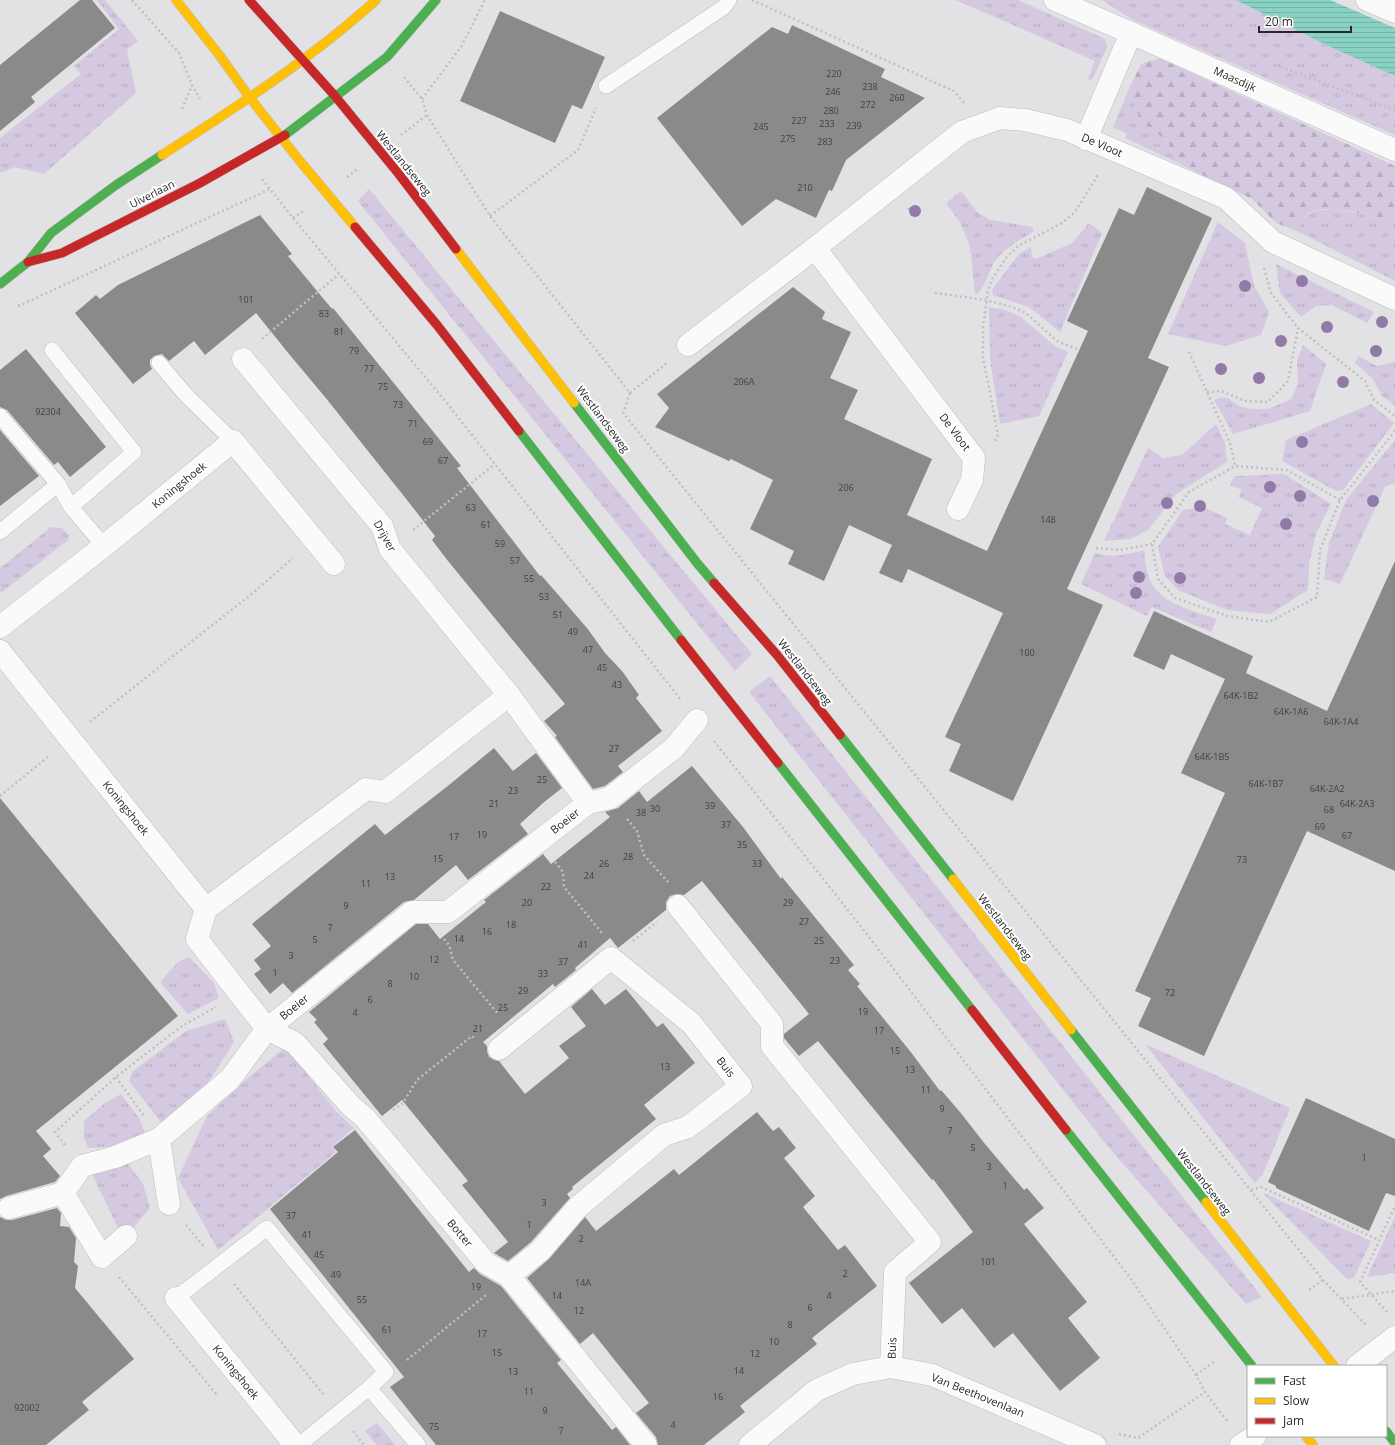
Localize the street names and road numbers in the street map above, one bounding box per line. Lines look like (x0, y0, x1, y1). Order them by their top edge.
street label: Maasdijk (1211, 62, 1259, 95)
street label: Westlandseweg (373, 127, 435, 198)
street label: De Vloot (1079, 129, 1125, 160)
street label: Uiverlaan (127, 176, 177, 211)
street label: Westlandseweg (573, 382, 633, 455)
street label: De Vloot (936, 410, 975, 454)
street label: Koningshoek (148, 458, 209, 511)
street label: Drijver (371, 517, 401, 555)
street label: Westlandseweg (775, 636, 836, 708)
street label: Koningshoek (100, 777, 153, 838)
street label: Boeier (547, 804, 583, 837)
street label: Westlandseweg (975, 891, 1036, 963)
street label: Boeier (276, 990, 312, 1023)
street label: Buis (714, 1053, 739, 1080)
street label: Westlandseweg (1174, 1146, 1235, 1218)
street label: Botter (444, 1216, 477, 1250)
street label: Buis (884, 1337, 899, 1359)
street label: Koningshoek (210, 1341, 263, 1402)
street label: Van Beethovenlaan (929, 1369, 1027, 1420)

